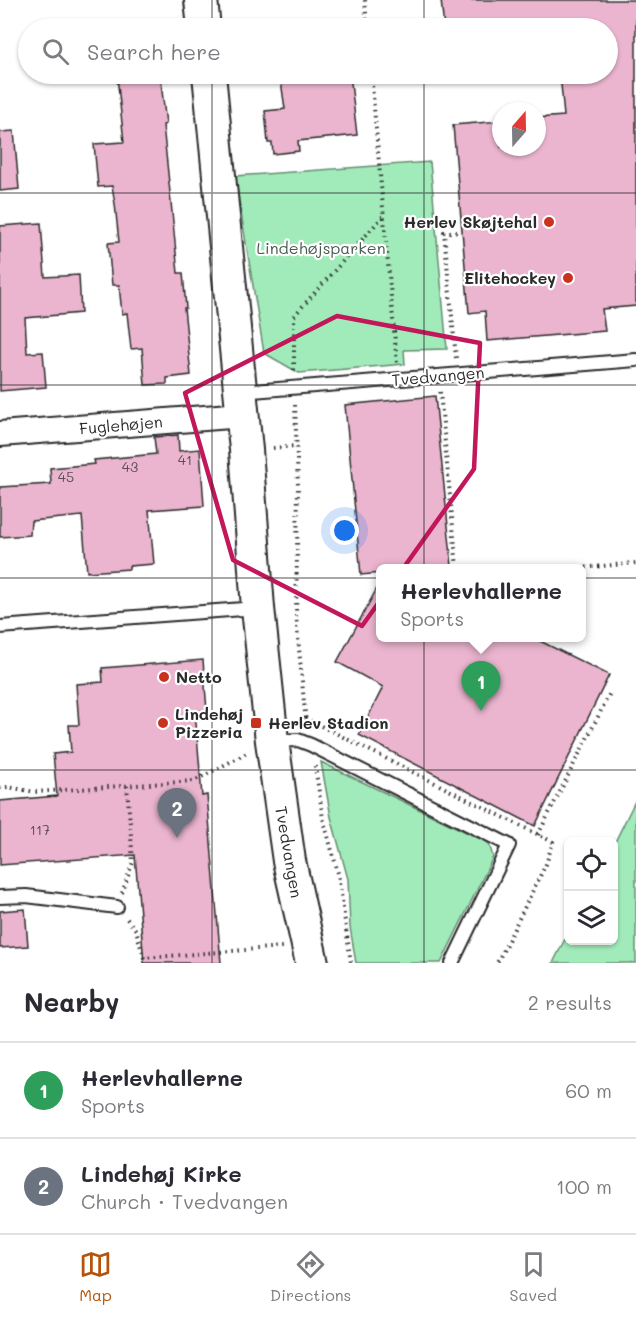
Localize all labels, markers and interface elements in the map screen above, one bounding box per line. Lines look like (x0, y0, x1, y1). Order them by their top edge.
search box (18, 18, 618, 84)
icon: search (39, 35, 72, 68)
text: Search here (87, 37, 221, 66)
north arrow (492, 102, 546, 156)
place label: Herlev Skøjtehal (404, 211, 537, 232)
marker: Herlev Skøjtehal (542, 215, 556, 229)
park label: Lindehøjsparken (256, 237, 386, 258)
place label: Elitehockey (464, 267, 556, 288)
marker: Elitehockey (561, 271, 575, 285)
street label: Tvedvangen (391, 361, 485, 390)
street label: Fuglehøjen (78, 410, 164, 439)
house number: 41 (178, 450, 192, 469)
house number: 43 (122, 457, 138, 476)
house number: 45 (58, 467, 74, 486)
your location (330, 516, 359, 545)
popup (376, 564, 586, 642)
text: Herlevhallerne (400, 576, 562, 605)
text: Sports (400, 605, 464, 631)
pin: 1 (462, 662, 500, 711)
place label: Netto (176, 666, 222, 687)
marker: Netto (157, 670, 171, 684)
place label: Lindehøj Pizzeria (175, 703, 244, 742)
place label: Herlev Stadion (268, 712, 388, 733)
marker: Lindehøj Pizzeria (156, 716, 170, 730)
marker: Herlev Stadion (249, 716, 263, 730)
pin: 2 (158, 788, 196, 838)
street label: Tvedvangen (271, 804, 308, 899)
house number: 117 (30, 820, 50, 839)
map controls (564, 837, 618, 945)
button: locate (564, 837, 618, 891)
button: layers (564, 891, 618, 945)
text: Nearby (24, 985, 119, 1019)
text: 2 results (528, 989, 612, 1015)
text: Herlevhallerne (81, 1063, 243, 1092)
text: 1 (39, 1077, 48, 1103)
text: 60 m (565, 1077, 612, 1103)
text: Sports (81, 1092, 145, 1118)
text: Lindehøj Kirke (81, 1159, 242, 1188)
text: 2 (38, 1173, 49, 1199)
text: 100 m (556, 1173, 612, 1199)
text: Church · Tvedvangen (81, 1188, 288, 1214)
tab: Map (79, 1248, 112, 1305)
tab: Directions (270, 1248, 351, 1305)
tab: Saved (509, 1248, 557, 1305)

